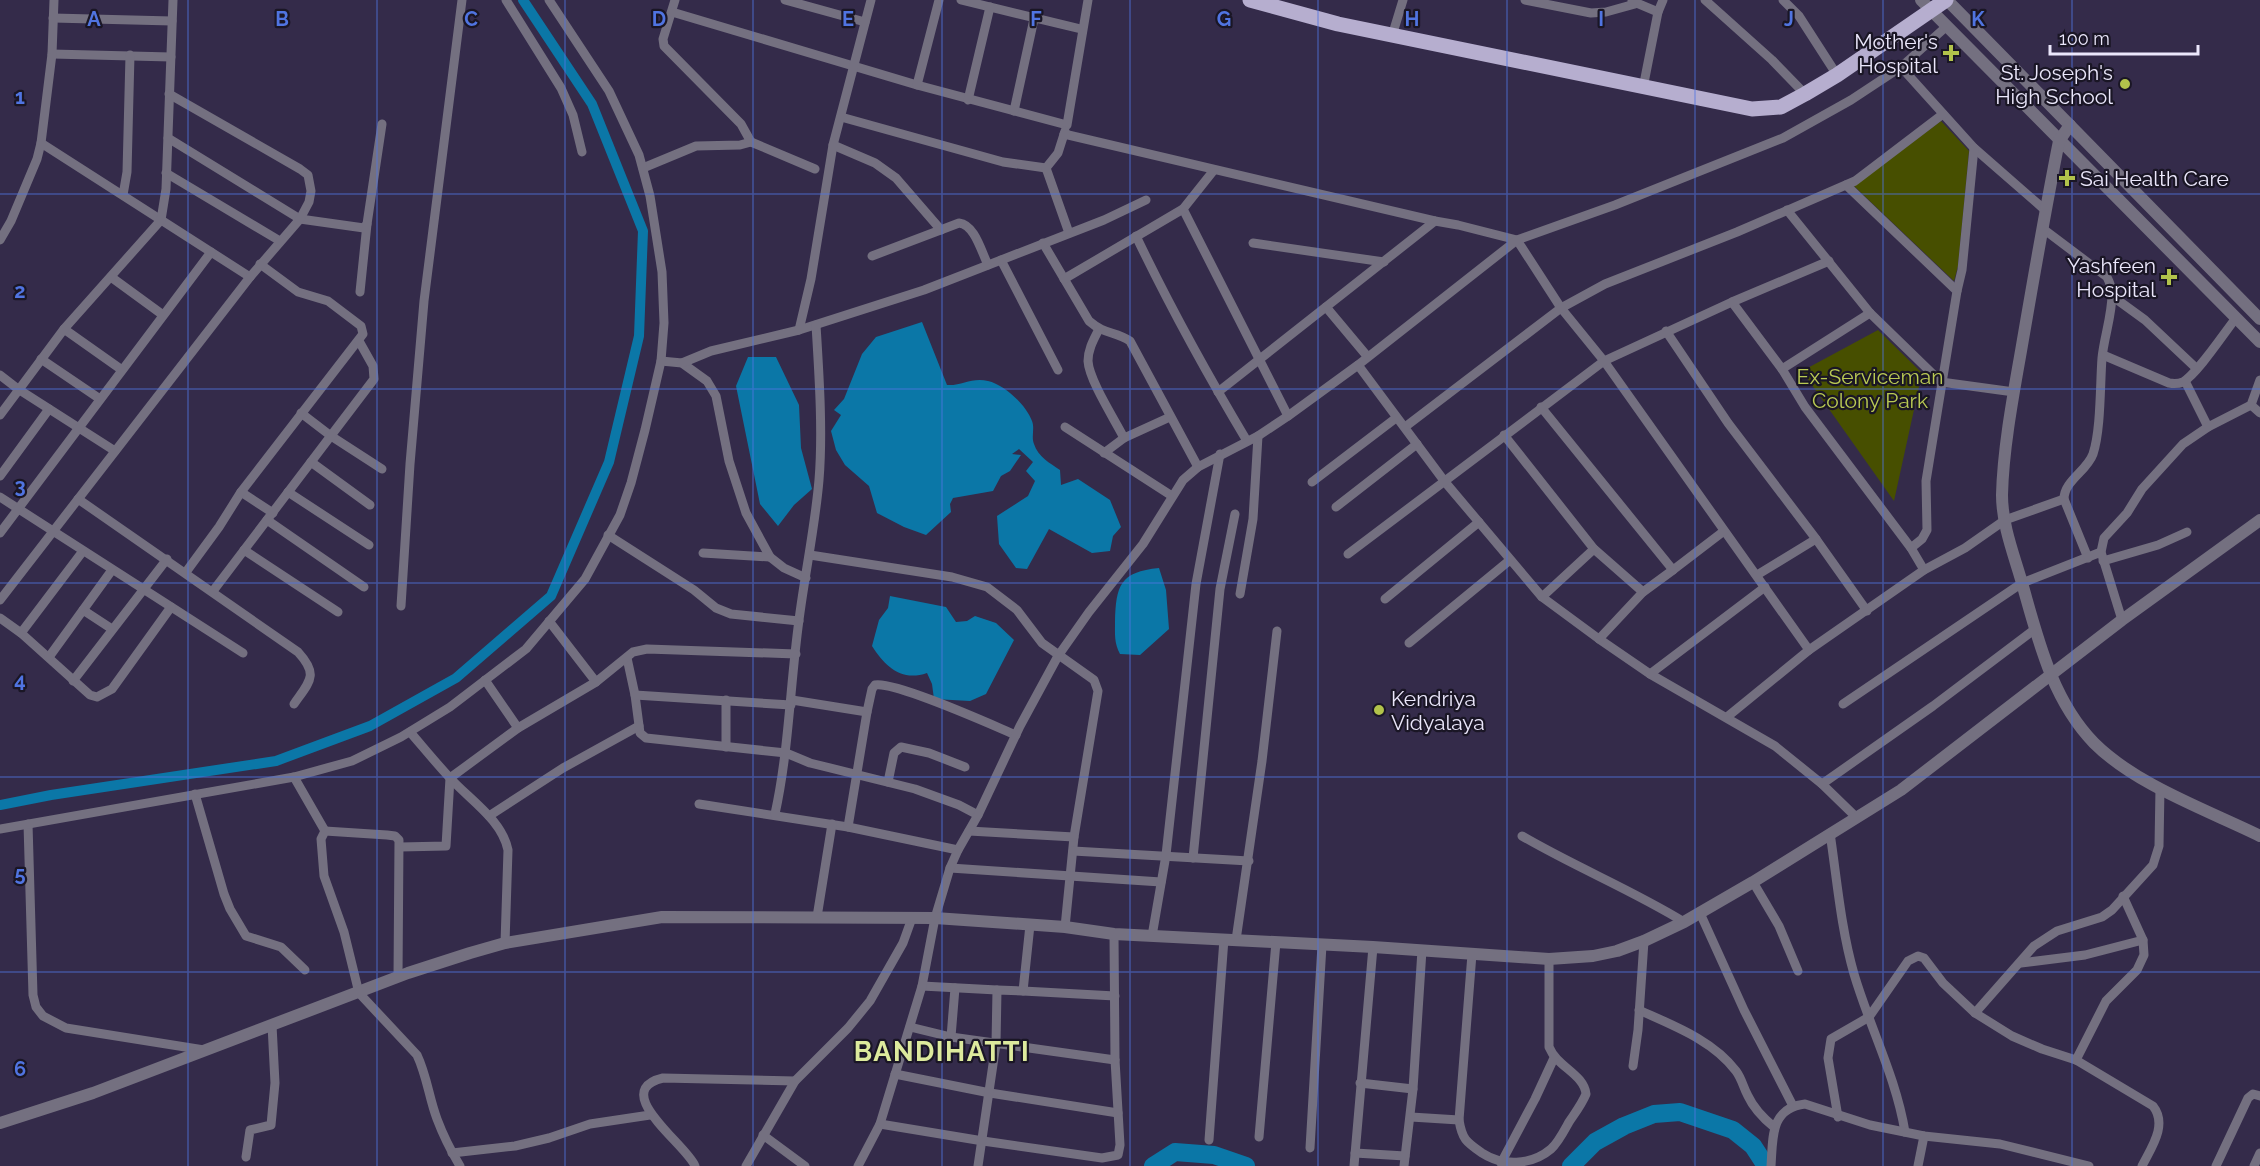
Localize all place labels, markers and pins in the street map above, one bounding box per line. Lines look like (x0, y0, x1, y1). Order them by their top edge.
place label: Mother's Hospital (1854, 29, 1938, 78)
marker: Mother's Hospital (1942, 44, 1960, 62)
place label: St. Joseph's High School (1995, 60, 2113, 109)
marker: St. Joseph's High School (2118, 77, 2132, 91)
place label: Sai Health Care (2080, 166, 2229, 191)
marker: Sai Health Care (2058, 169, 2076, 187)
place label: Yashfeen Hospital (2067, 253, 2156, 302)
marker: Yashfeen Hospital (2160, 268, 2178, 286)
place label: Kendriya Vidyalaya (1391, 686, 1485, 735)
marker: Kendriya Vidyalaya (1372, 703, 1386, 717)

